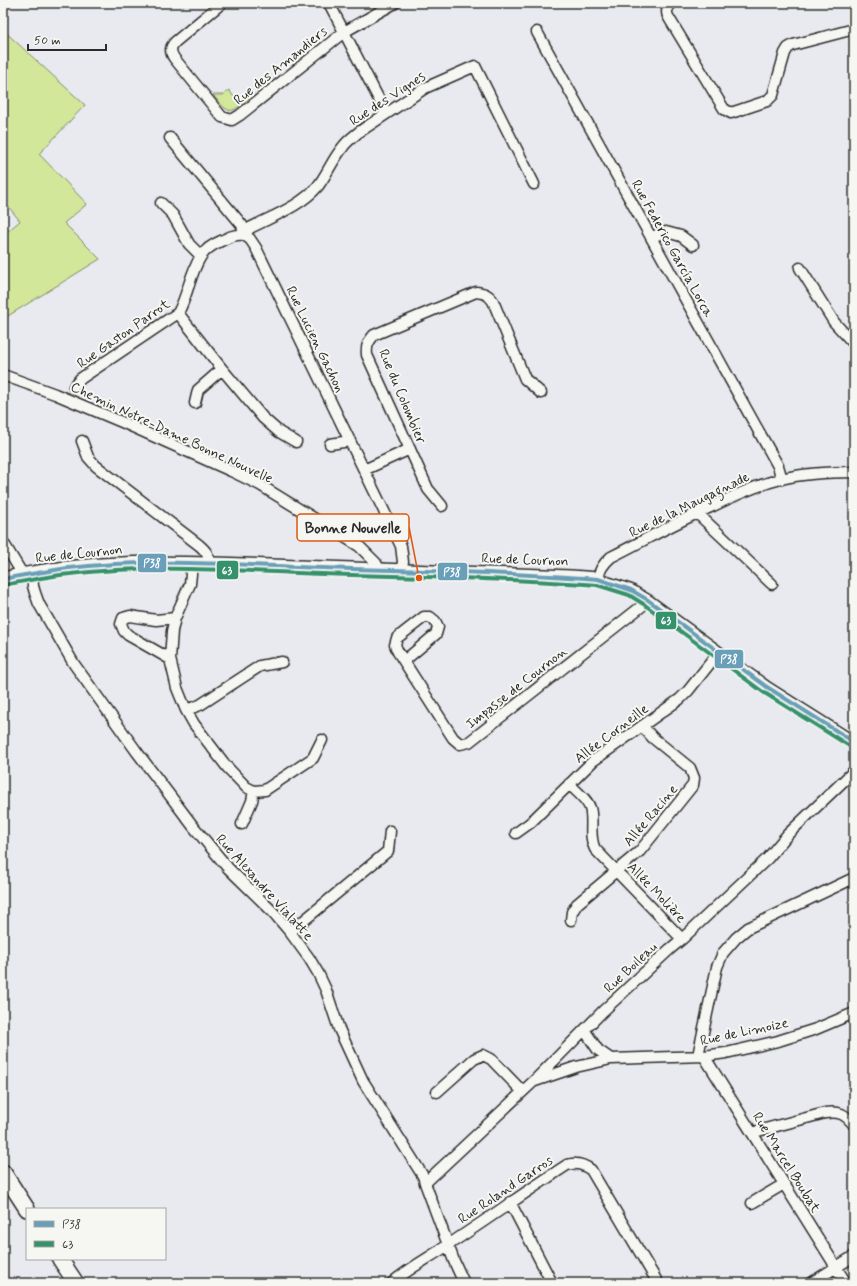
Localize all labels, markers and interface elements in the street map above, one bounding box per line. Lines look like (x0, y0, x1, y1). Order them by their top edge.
street label: Rue des Amandiers (230, 22, 331, 109)
scale bar (28, 26, 106, 52)
text: 50 m (34, 33, 61, 49)
street label: Rue des Vignes (346, 67, 429, 130)
street label: Rue Federico García Lorca (627, 177, 718, 321)
street label: Rue Lucien Gachon (282, 283, 349, 396)
street label: Rue Gaston Parrot (74, 295, 174, 373)
street label: Rue du Colombier (374, 346, 430, 447)
street label: Chemin Notre-Dame Bonne Nouvelle (68, 378, 276, 488)
street label: Rue de la Maugagnade (626, 468, 754, 544)
callout: Bonne Nouvelle (297, 514, 409, 541)
text: Bonne Nouvelle (305, 519, 401, 539)
street label: Rue de Cournon (35, 540, 123, 568)
street label: Rue de Cournon (481, 549, 569, 571)
line badge: P38 (137, 553, 167, 573)
text: P38 (143, 557, 161, 571)
line badge: 63 (216, 560, 239, 580)
line badge: P38 (437, 562, 468, 581)
text: 63 (222, 564, 232, 578)
text: P38 (443, 566, 461, 580)
line badge: 63 (655, 611, 677, 630)
text: 63 (661, 614, 671, 628)
street label: Impasse de Cournon (462, 643, 571, 733)
line badge: P38 (714, 649, 744, 669)
text: P38 (720, 653, 738, 667)
street label: Allée Corneille (571, 700, 652, 768)
street label: Allée Racine (620, 781, 682, 850)
street label: Rue Alexandre Vialatte (212, 831, 317, 945)
street label: Allée Molière (623, 858, 690, 927)
street label: Rue Boileau (600, 938, 661, 997)
street label: Rue de Limoize (698, 1014, 790, 1050)
street label: Rue Marcel Boubat (748, 1109, 825, 1217)
street label: Rue Roland Garros (455, 1152, 556, 1228)
legend (26, 1208, 166, 1260)
text: P38 (62, 1217, 81, 1233)
text: 63 (62, 1237, 73, 1253)

